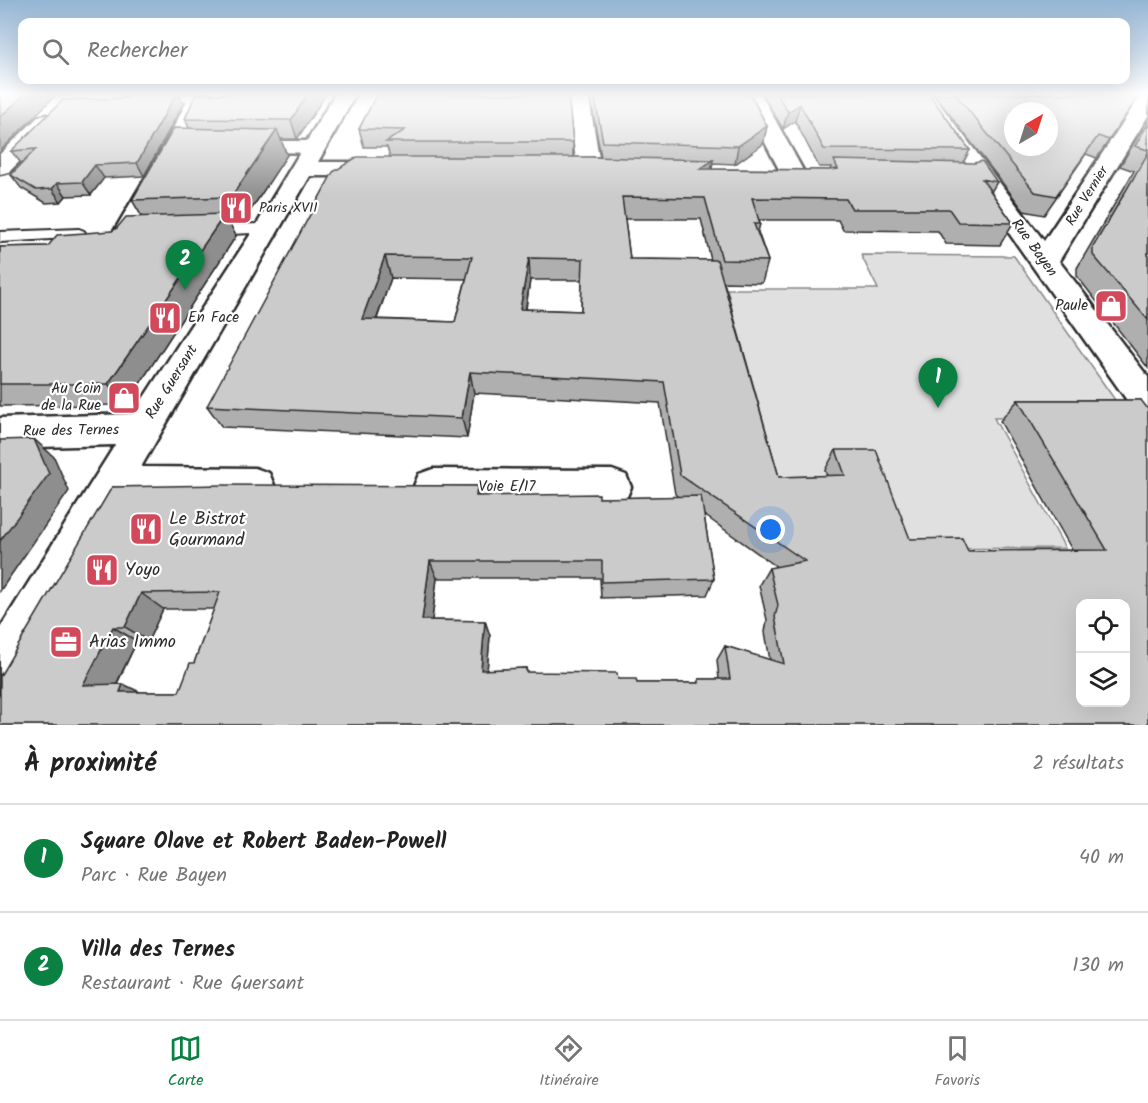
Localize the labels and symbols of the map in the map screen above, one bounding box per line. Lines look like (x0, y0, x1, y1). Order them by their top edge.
north arrow (1004, 102, 1058, 156)
street label: Rue Vernier (1060, 161, 1115, 230)
restaurant icon: Paris XVII (218, 190, 254, 226)
place label: Paris XVII (259, 197, 318, 219)
street label: Rue Bayen (1005, 214, 1063, 282)
pin: 2 (166, 240, 204, 290)
shop icon: Paule (1093, 288, 1129, 324)
place label: Paule (1055, 294, 1088, 318)
restaurant icon: En Face (147, 300, 183, 336)
place label: En Face (188, 306, 239, 330)
street label: Rue Guersant (140, 340, 205, 424)
pin: 1 (918, 358, 958, 408)
place label: Au Coin de la Rue (41, 377, 101, 418)
shop icon: Au Coin de la Rue (106, 380, 142, 416)
street label: Rue des Ternes (23, 418, 120, 444)
street label: Voie E/17 (479, 475, 536, 499)
place label: Le Bistrot Gourmand (169, 505, 247, 555)
restaurant icon: Le Bistrot Gourmand (128, 511, 164, 547)
your location (756, 515, 785, 544)
restaurant icon: Yoyo (84, 552, 120, 588)
place label: Yoyo (125, 556, 160, 585)
office icon: Arias Immo (48, 624, 84, 660)
place label: Arias Immo (89, 628, 176, 657)

